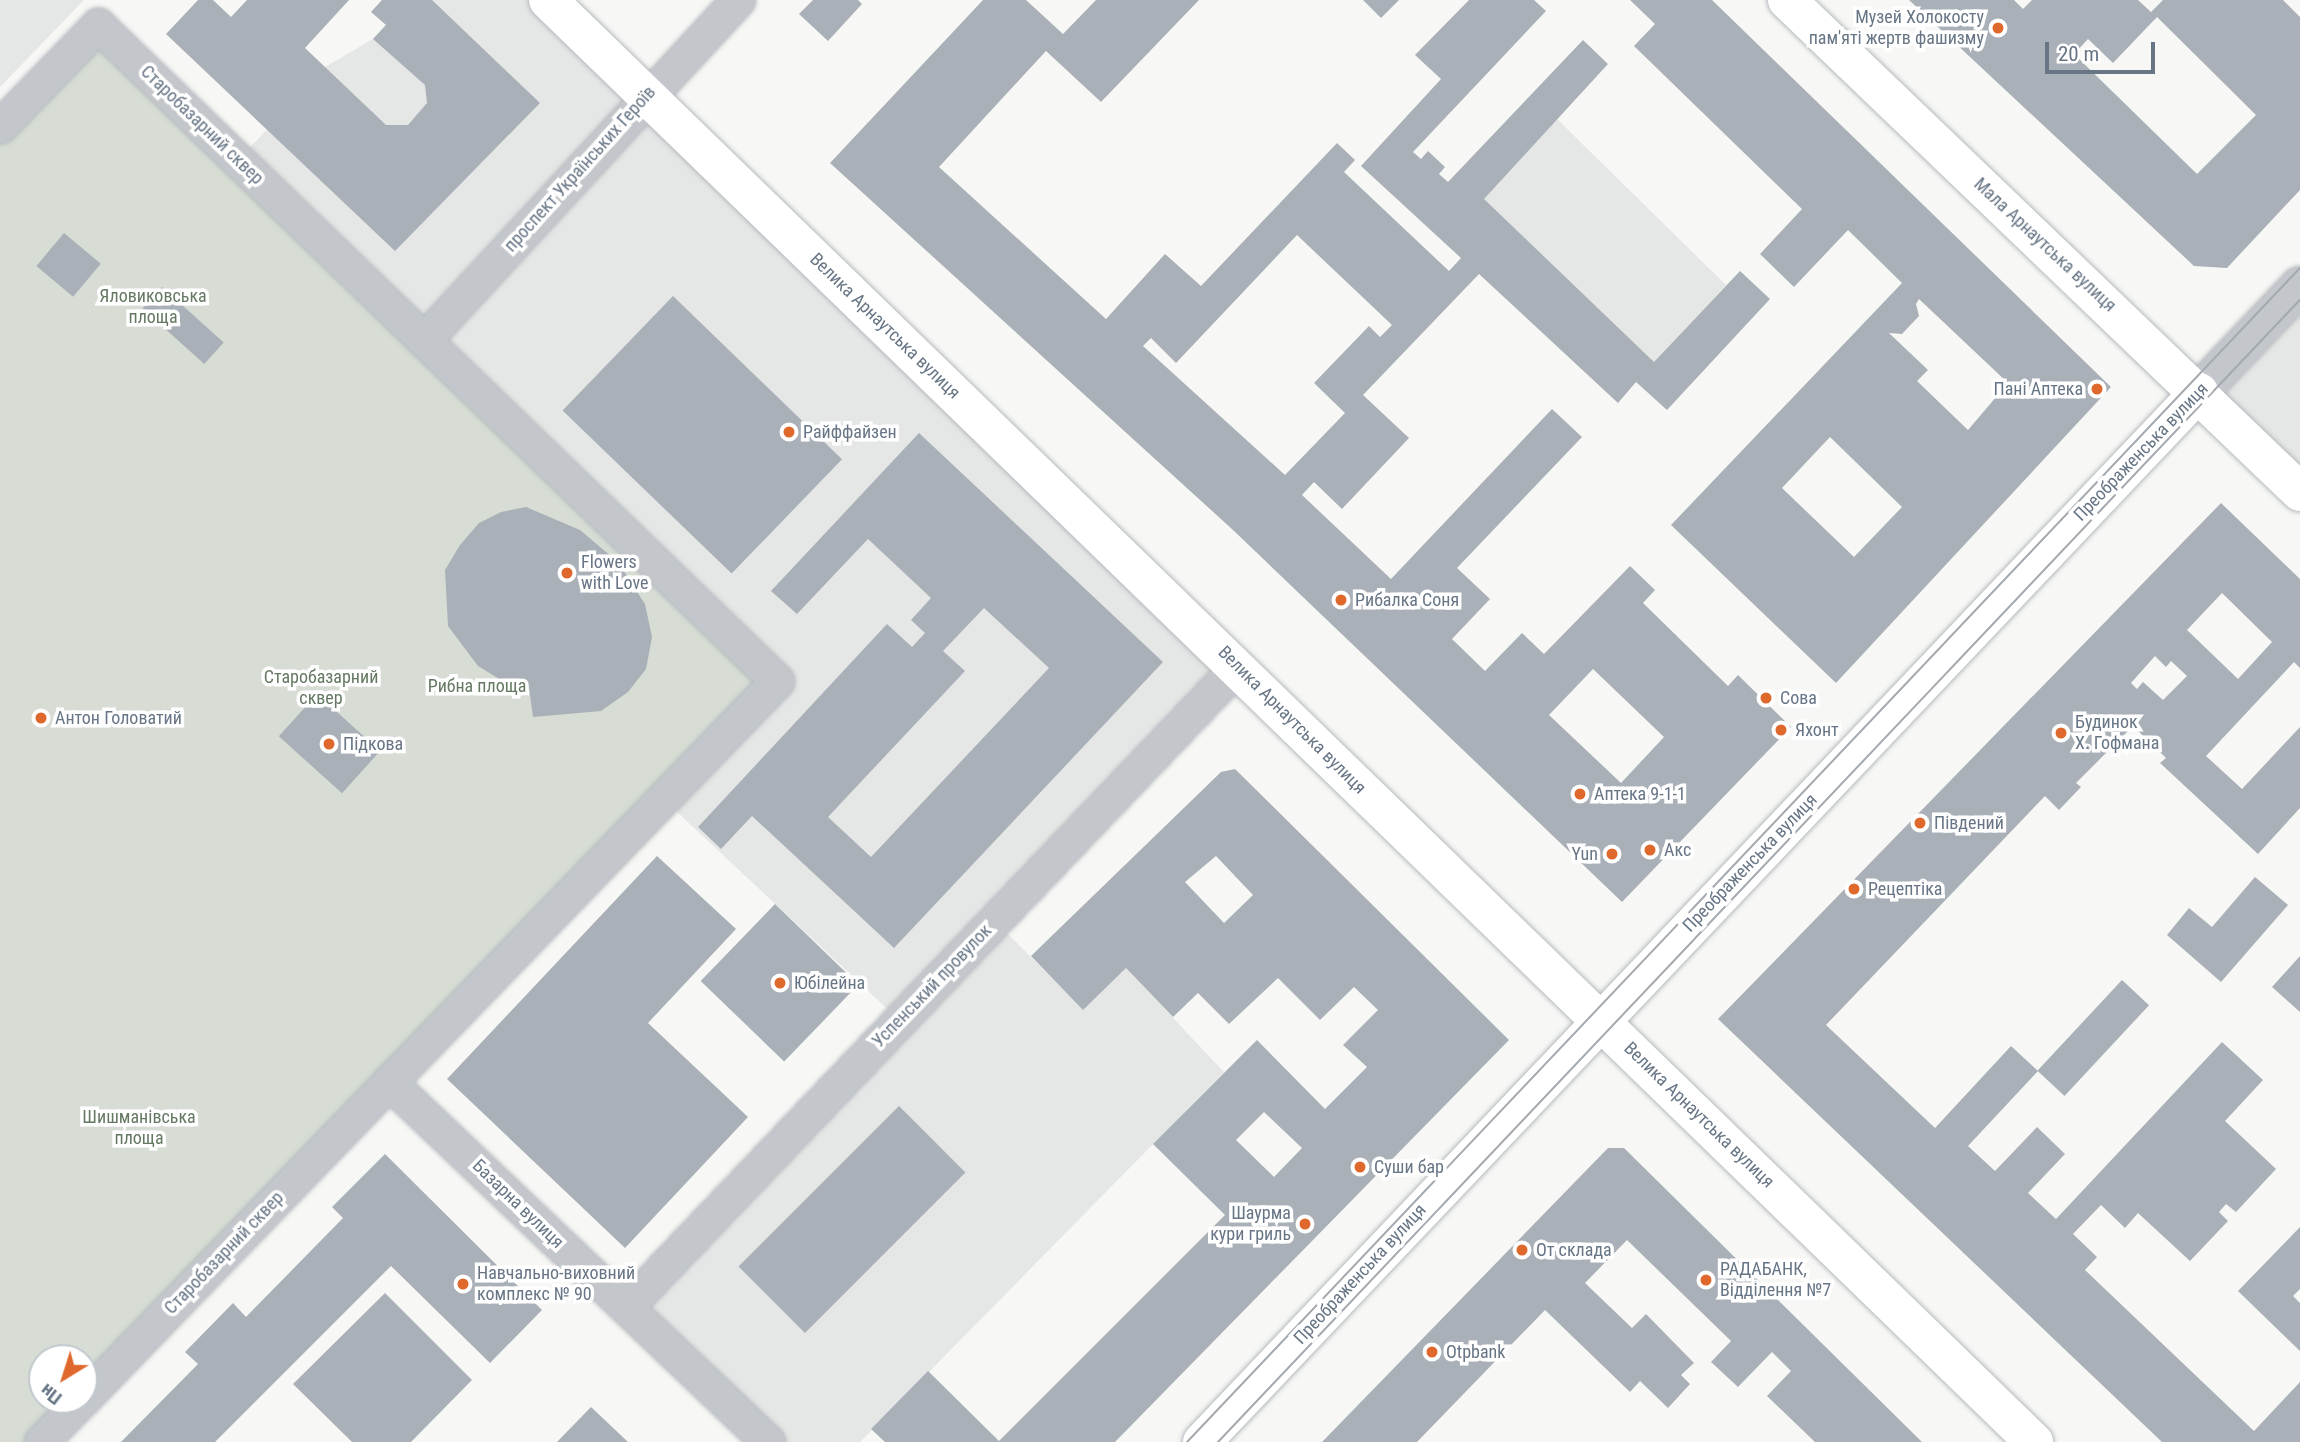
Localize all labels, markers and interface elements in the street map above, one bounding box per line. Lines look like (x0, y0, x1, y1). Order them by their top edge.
place label: Музей Холокосту пам'яті жертв фашизму (1809, 7, 1984, 50)
marker: Музей Холокосту пам'яті жертв фашизму (1990, 20, 2006, 36)
scale bar (2048, 28, 2158, 72)
text: 20 m (2058, 42, 2099, 66)
street label: Старобазарний сквер (136, 61, 268, 189)
street label: проспект Українських Героїв (500, 82, 660, 256)
street label: Мала Арнаутська вулиця (1969, 173, 2121, 317)
street label: Велика Арнаутська вулиця (805, 249, 965, 403)
park label: Яловиковська площа (99, 286, 207, 328)
place label: Панi Аптека (1994, 378, 2083, 400)
street label: Преображенська вулиця (2069, 378, 2213, 526)
marker: Панi Аптека (2089, 381, 2105, 397)
place label: Райффайзен (803, 421, 897, 443)
marker: Райффайзен (781, 424, 797, 440)
place label: Flowers with Love (581, 552, 648, 594)
marker: Flowers with Love (559, 565, 575, 581)
place label: Рибалка Соня (1355, 589, 1459, 611)
marker: Рибалка Соня (1333, 592, 1349, 608)
street label: Велика Арнаутська вулиця (1214, 642, 1370, 798)
park label: Старобазарний сквер (264, 667, 378, 710)
park label: Рибна площа (428, 675, 526, 697)
place label: Сова (1780, 687, 1817, 709)
marker: Сова (1758, 690, 1774, 706)
place label: Антон Головатий (55, 707, 182, 729)
marker: Антон Головатий (33, 710, 49, 726)
place label: Будинок Х. Гофмана (2075, 712, 2159, 754)
place label: Яхонт (1795, 719, 1839, 741)
marker: Яхонт (1773, 722, 1789, 738)
marker: Будинок Х. Гофмана (2053, 725, 2069, 741)
place label: Підкова (343, 733, 403, 755)
marker: Підкова (321, 736, 337, 752)
place label: Аптека 9-1-1 (1594, 783, 1686, 805)
marker: Аптека 9-1-1 (1572, 786, 1588, 802)
street label: Преображенська вулиця (1678, 789, 1822, 937)
place label: Південий (1934, 812, 2004, 834)
marker: Південий (1912, 815, 1928, 831)
place label: Акс (1664, 839, 1691, 861)
marker: Акс (1642, 842, 1658, 858)
place label: Yun (1571, 843, 1598, 865)
marker: Yun (1604, 846, 1620, 862)
place label: Рецептіка (1868, 878, 1942, 900)
marker: Рецептіка (1846, 881, 1862, 897)
street label: Успенський провулок (868, 920, 996, 1052)
place label: Юбілейна (794, 972, 865, 994)
marker: Юбілейна (772, 975, 788, 991)
street label: Велика Арнаутська вулиця (1619, 1038, 1779, 1192)
park label: Шишманівська площа (82, 1107, 196, 1150)
street label: Базарна вулиця (468, 1155, 568, 1253)
place label: Суши бар (1374, 1156, 1444, 1178)
marker: Суши бар (1352, 1159, 1368, 1175)
street label: Старобазарний сквер (160, 1187, 288, 1319)
street label: Преображенська вулиця (1289, 1199, 1431, 1349)
place label: Шаурма кури гриль (1210, 1203, 1291, 1246)
marker: Шаурма кури гриль (1297, 1216, 1313, 1232)
place label: От склада (1536, 1239, 1612, 1261)
marker: От склада (1514, 1242, 1530, 1258)
place label: РАДАБАНК, Відділення №7 (1720, 1259, 1831, 1302)
place label: Навчально-виховний комплекс № 90 (477, 1263, 635, 1306)
marker: РАДАБАНК, Відділення №7 (1698, 1272, 1714, 1288)
marker: Навчально-виховний комплекс № 90 (455, 1276, 471, 1292)
place label: Otpbank (1446, 1341, 1505, 1363)
north arrow (28, 1344, 98, 1414)
marker: Otpbank (1424, 1344, 1440, 1360)
text: Пн (36, 1379, 66, 1410)

